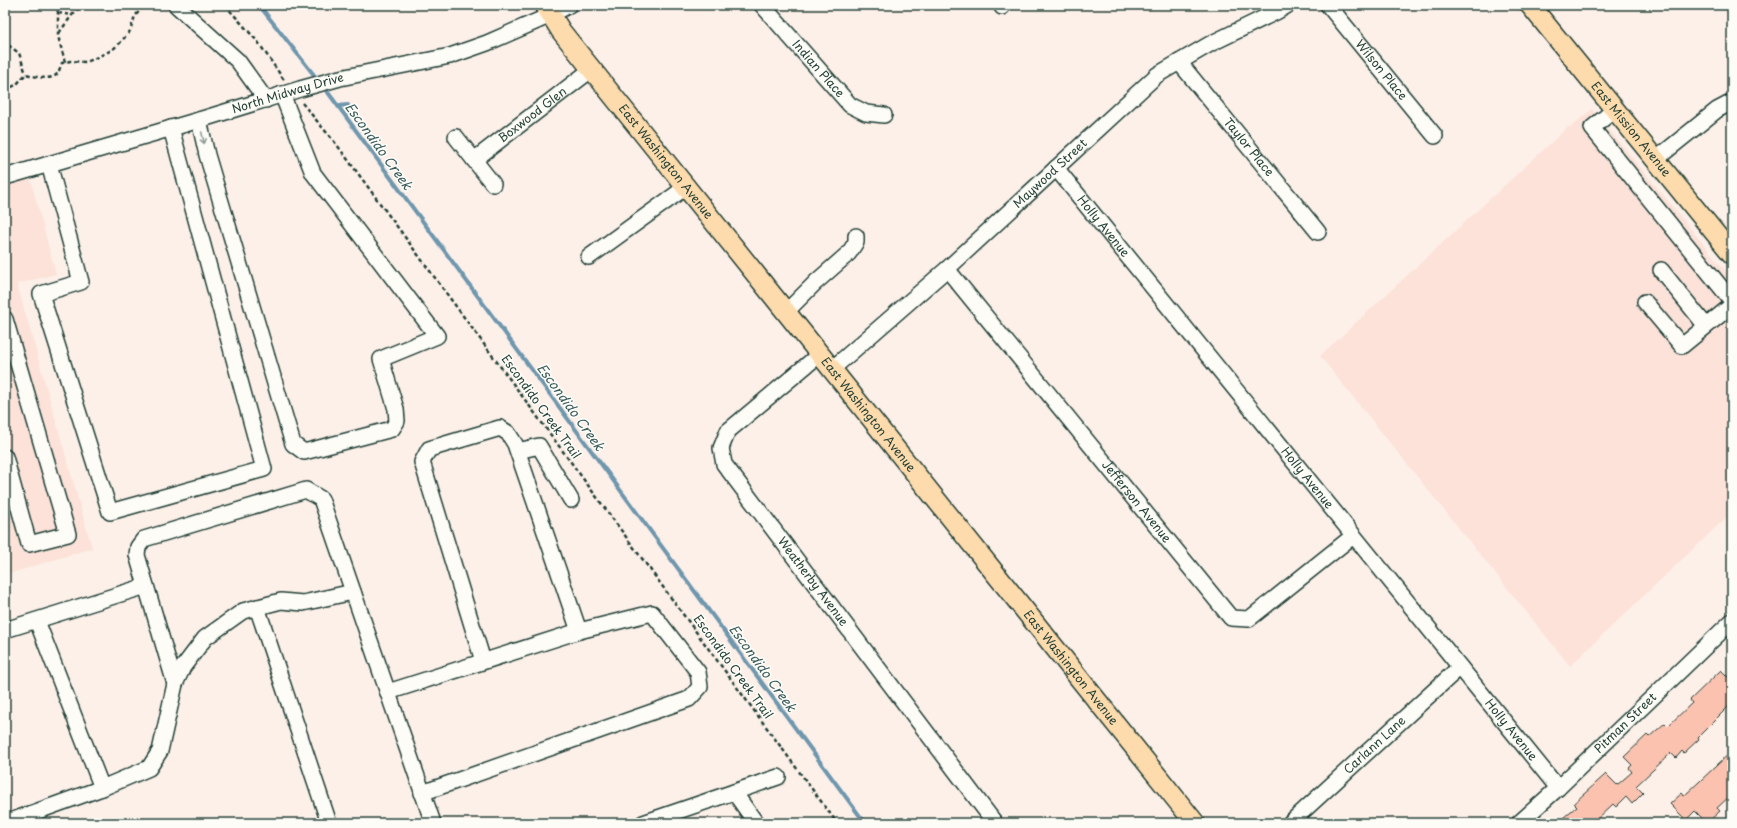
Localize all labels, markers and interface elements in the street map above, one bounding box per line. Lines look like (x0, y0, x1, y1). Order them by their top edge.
street label: Indian Place (788, 35, 849, 101)
street label: Wilson Place (1352, 35, 1412, 104)
street label: North Midway Drive (229, 67, 345, 117)
street label: East Mission Avenue (1588, 77, 1676, 180)
street label: Boxwood Glen (494, 82, 570, 146)
water label: Escondido Creek (341, 98, 418, 194)
street label: East Washington Avenue (615, 100, 718, 223)
street label: Taylor Place (1220, 113, 1279, 180)
one-way arrow (200, 131, 208, 144)
street label: Maywood Street (1009, 134, 1091, 212)
street label: Holly Avenue (1073, 191, 1135, 261)
street label: Escondido Creek Trail (498, 352, 584, 462)
street label: East Washington Avenue (817, 353, 921, 476)
water label: Escondido Creek (534, 360, 608, 454)
street label: Holly Avenue (1277, 443, 1339, 513)
street label: Jefferson Avenue (1098, 456, 1176, 546)
street label: Weatherby Avenue (774, 533, 853, 630)
street label: East Washington Avenue (1020, 606, 1123, 729)
street label: Escondido Creek Trail (690, 612, 776, 722)
water label: Escondido Creek (726, 621, 800, 715)
street label: Pitman Street (1590, 688, 1660, 757)
street label: Holly Avenue (1481, 695, 1543, 764)
street label: Carlann Lane (1339, 711, 1409, 778)

